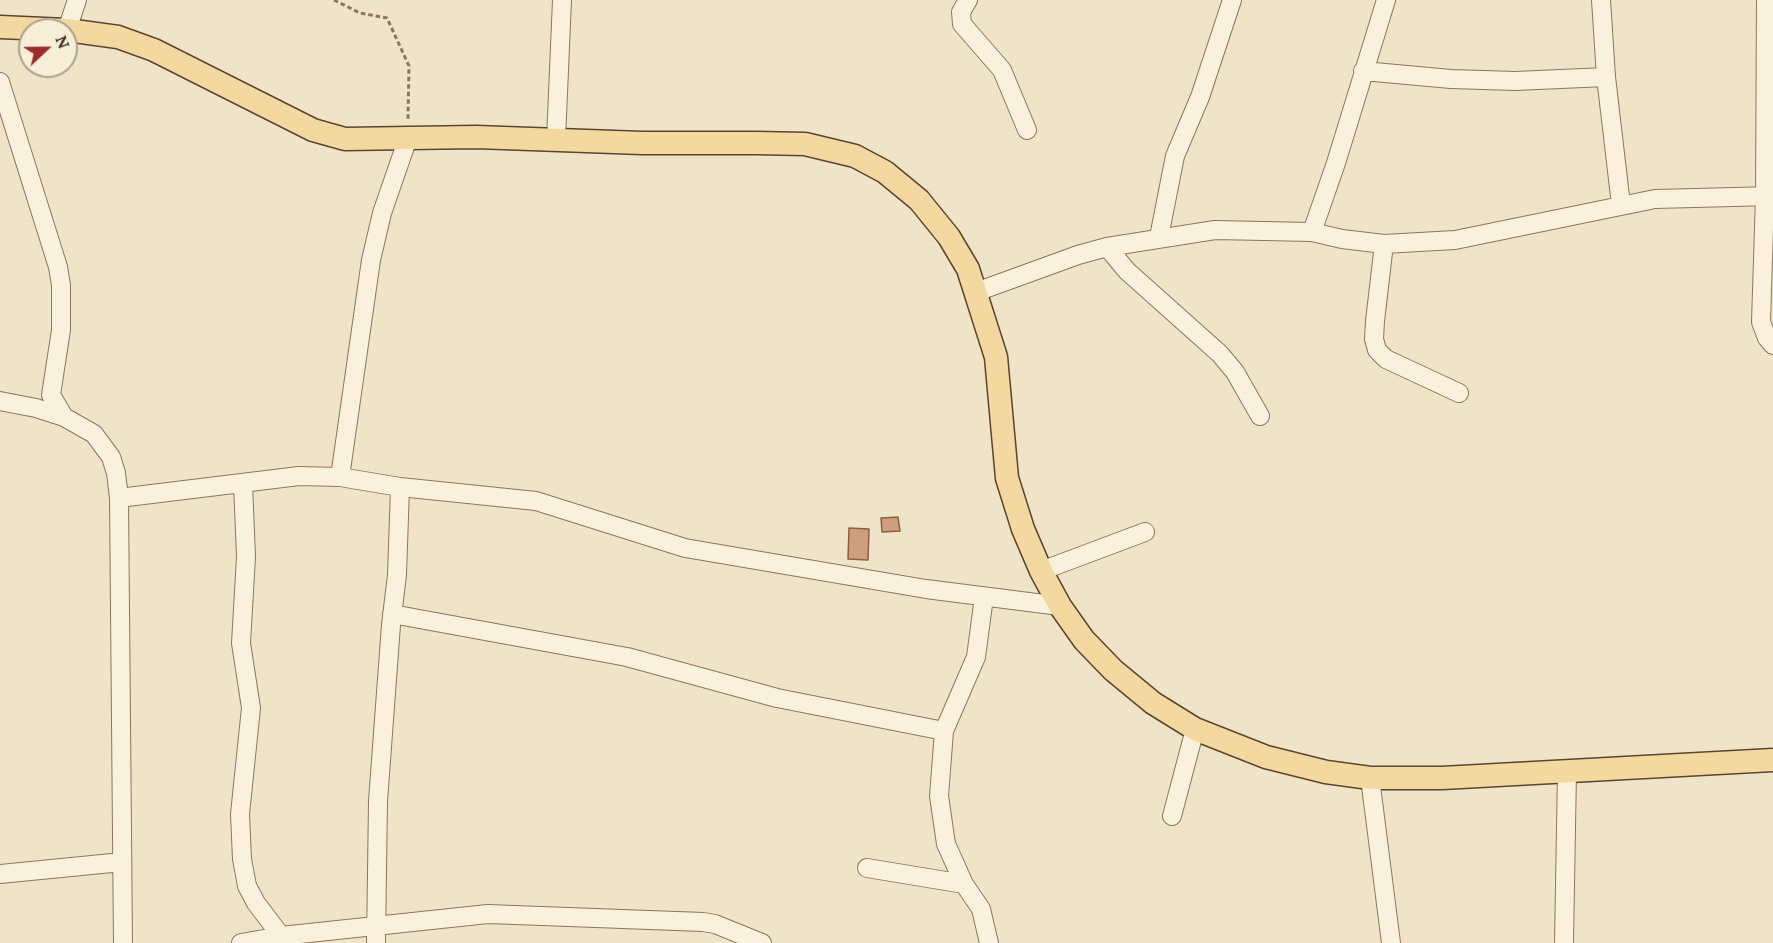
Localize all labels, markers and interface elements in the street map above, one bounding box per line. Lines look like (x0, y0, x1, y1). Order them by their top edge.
north arrow (18, 18, 78, 78)
text: N (51, 33, 74, 51)

